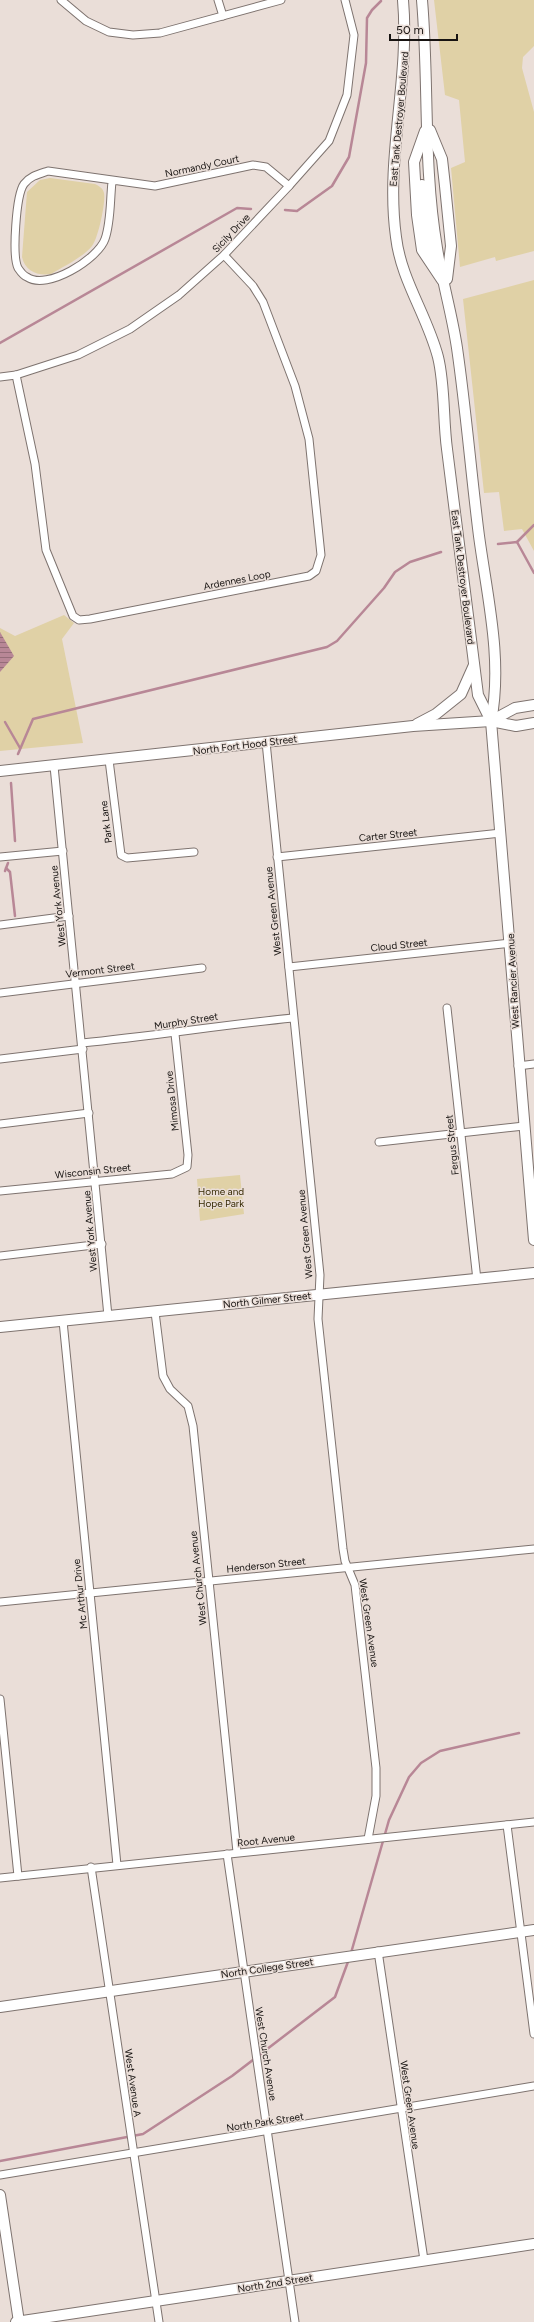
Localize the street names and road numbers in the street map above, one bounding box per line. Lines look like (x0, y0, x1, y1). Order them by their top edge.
street label: East Tank Destroyer Boulevard (387, 51, 411, 187)
street label: Normandy Court (164, 152, 240, 180)
street label: Sicily Drive (209, 210, 253, 255)
street label: East Tank Destroyer Boulevard (448, 509, 478, 645)
street label: Ardennes Loop (202, 567, 272, 593)
street label: North Fort Hood Street (192, 732, 298, 758)
street label: Park Lane (97, 799, 115, 844)
street label: Carter Street (358, 825, 418, 845)
street label: West York Avenue (47, 864, 69, 947)
street label: West Green Avenue (262, 865, 284, 956)
street label: West Rancier Avenue (504, 933, 522, 1029)
street label: Cloud Street (370, 936, 428, 954)
street label: Vermont Street (65, 959, 136, 981)
street label: Murphy Street (153, 1009, 219, 1032)
street label: Mimosa Drive (162, 1070, 182, 1132)
street label: Fergus Street (442, 1114, 462, 1176)
street label: Wisconsin Street (54, 1161, 132, 1181)
street label: West Green Avenue (295, 1188, 315, 1279)
street label: West York Avenue (80, 1189, 100, 1272)
street label: North Gilmer Street (222, 1289, 312, 1311)
street label: West Church Avenue (187, 1530, 209, 1626)
street label: Henderson Street (226, 1554, 307, 1576)
street label: Mc Arthur Drive (70, 1558, 90, 1630)
street label: West Green Avenue (356, 1578, 382, 1669)
street label: Root Avenue (237, 1830, 296, 1849)
street label: North College Street (220, 1955, 314, 1981)
street label: West Church Avenue (252, 2006, 280, 2102)
street label: West Avenue A (122, 2048, 144, 2118)
street label: West Green Avenue (397, 2060, 423, 2151)
street label: North Park Street (225, 2109, 305, 2135)
street label: North 2nd Street (236, 2271, 314, 2295)

